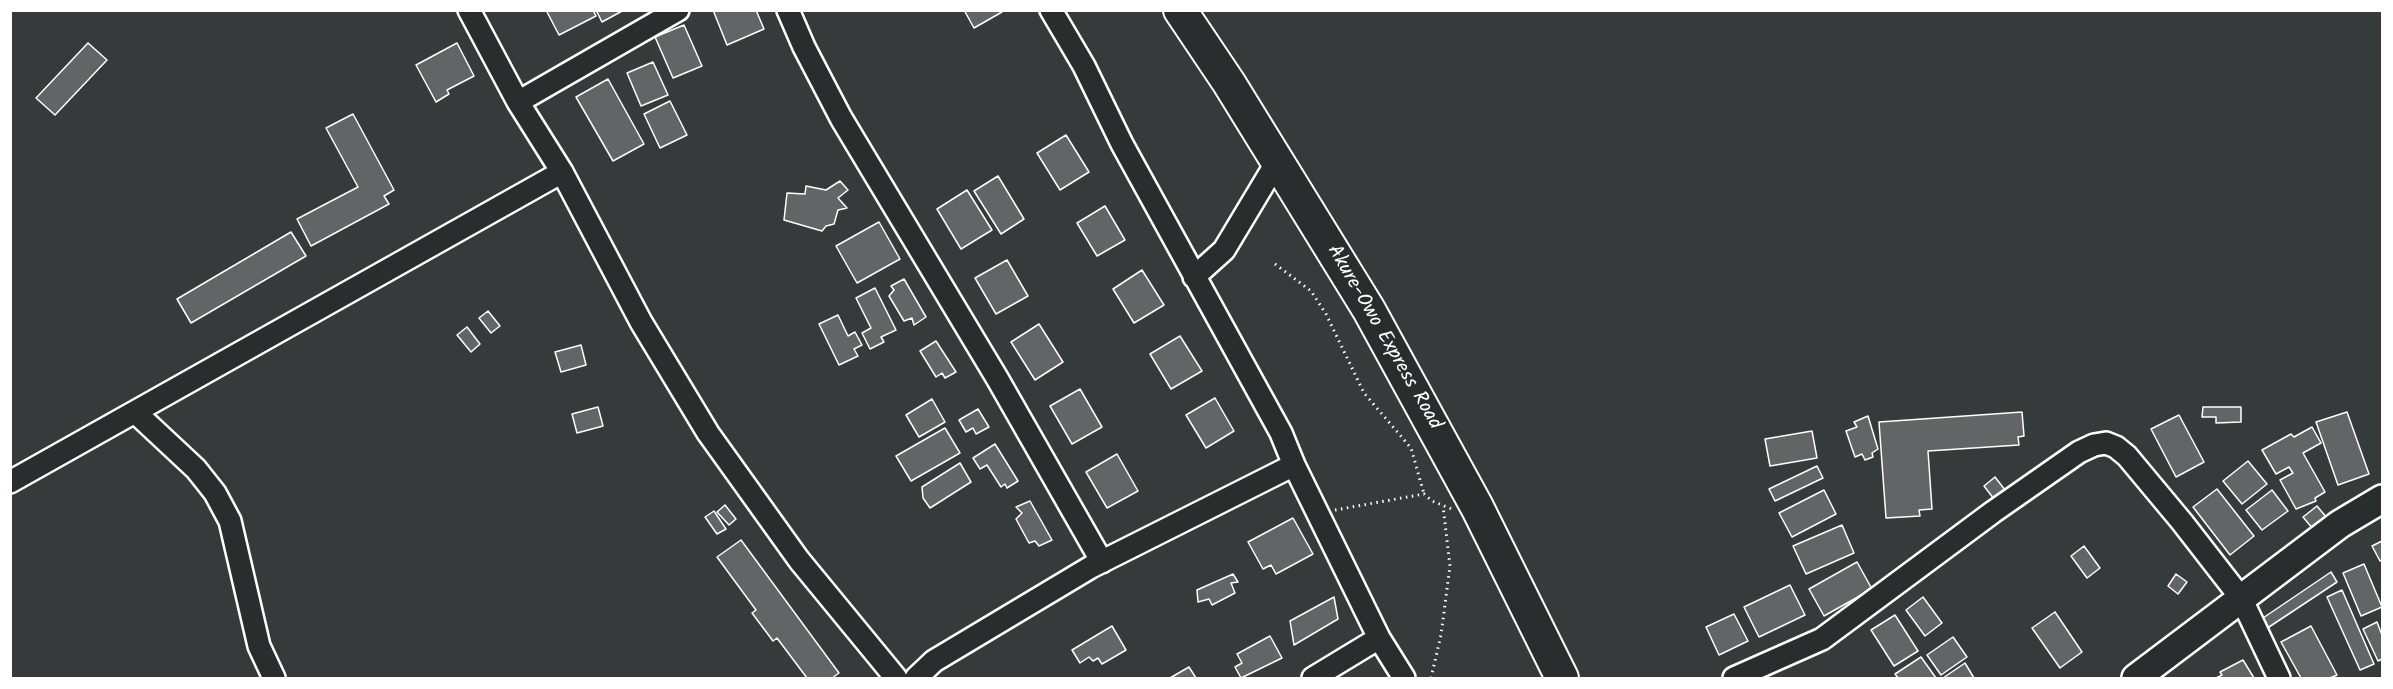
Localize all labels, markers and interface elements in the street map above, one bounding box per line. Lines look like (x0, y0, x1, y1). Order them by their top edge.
street label: Akure-Owo Express Road (1320, 241, 1446, 435)

